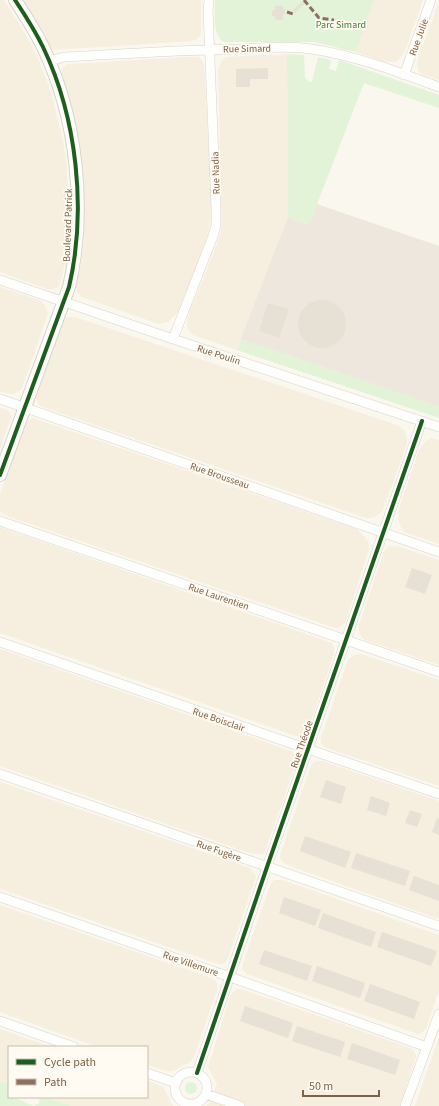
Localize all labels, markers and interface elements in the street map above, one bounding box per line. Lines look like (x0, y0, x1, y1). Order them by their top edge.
street label: Rue Julie (406, 17, 432, 58)
park label: Parc Simard (316, 18, 366, 32)
street label: Rue Simard (223, 42, 271, 56)
street label: Rue Nadia (208, 151, 224, 195)
street label: Boulevard Patrick (60, 188, 76, 262)
street label: Rue Poulin (195, 341, 242, 369)
street label: Rue Brousseau (188, 459, 251, 493)
street label: Rue Laurentien (186, 580, 251, 614)
street label: Rue Boisclair (191, 705, 247, 736)
street label: Rue Théode (287, 718, 317, 770)
street label: Rue Fugère (194, 837, 243, 865)
street label: Rue Villemure (161, 948, 220, 980)
legend (8, 1046, 148, 1098)
text: Cycle path (44, 1054, 96, 1071)
scale bar (303, 1072, 379, 1098)
text: Path (44, 1074, 67, 1091)
text: 50 m (309, 1078, 333, 1095)

